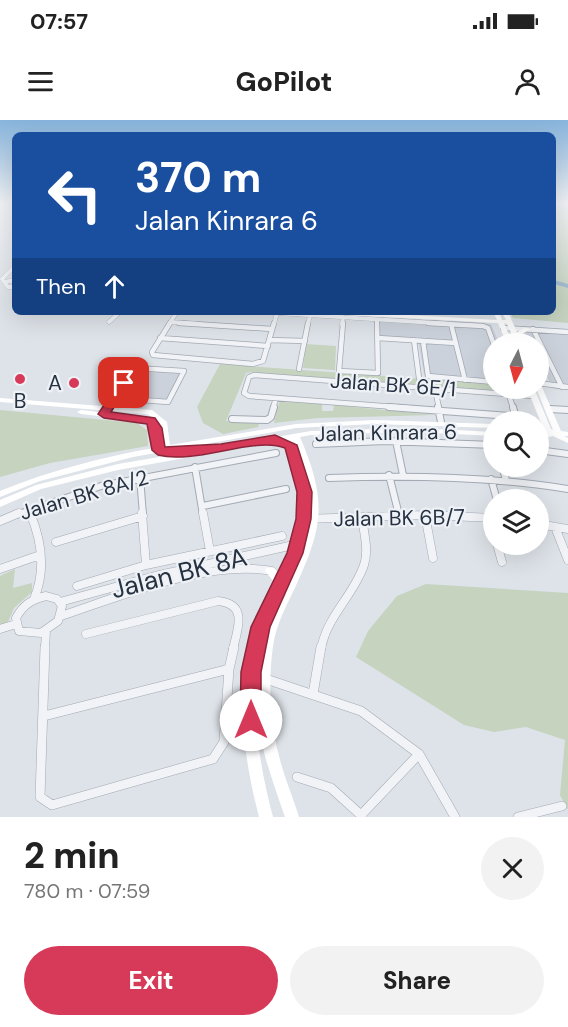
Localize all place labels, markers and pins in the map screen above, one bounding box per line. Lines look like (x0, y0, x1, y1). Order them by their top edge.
pin (98, 357, 149, 408)
place label: A (48, 369, 62, 397)
marker: B (13, 372, 27, 386)
marker: A (67, 376, 81, 390)
place label: B (14, 387, 26, 415)

